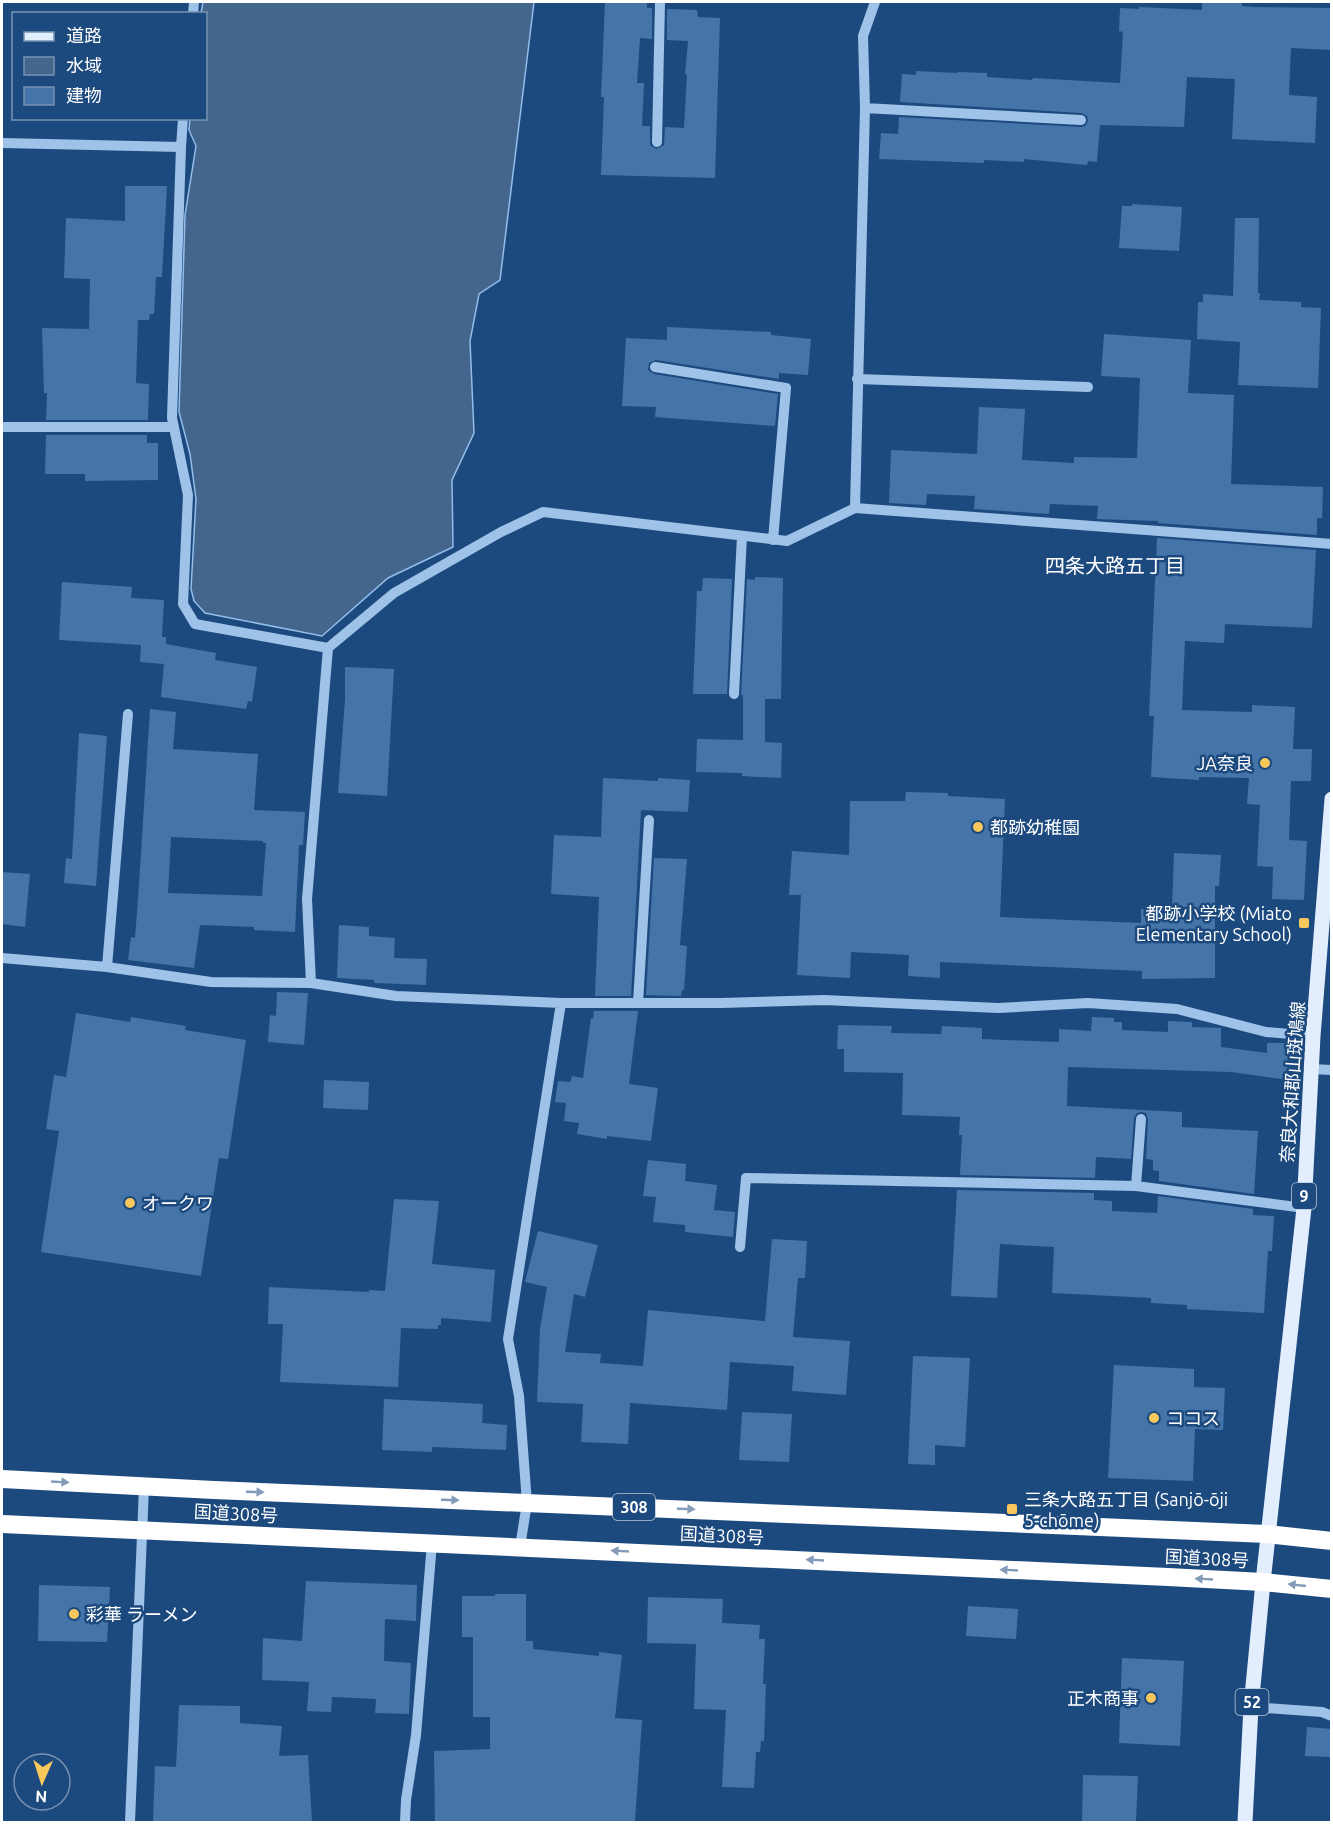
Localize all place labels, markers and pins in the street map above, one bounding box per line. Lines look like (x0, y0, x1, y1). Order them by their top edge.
place label: JA奈良 (1196, 753, 1253, 773)
marker: JA奈良 (1258, 756, 1272, 770)
place label: 都跡幼稚園 (990, 817, 1080, 837)
marker: 都跡幼稚園 (971, 820, 985, 834)
place label: 都跡小学校 (Miato Elementary School) (1136, 903, 1292, 945)
marker: 都跡小学校 (Miato Elementary School) (1297, 916, 1311, 930)
place label: オークワ (142, 1193, 214, 1213)
marker: オークワ (123, 1196, 137, 1210)
place label: ココス (1166, 1408, 1220, 1428)
marker: ココス (1147, 1411, 1161, 1425)
place label: 三条大路五丁目 (Sanjō-ōji 5-chōme) (1024, 1489, 1228, 1531)
marker: 三条大路五丁目 (Sanjō-ōji 5-chōme) (1005, 1502, 1019, 1516)
place label: 彩華 ラーメン (86, 1604, 197, 1624)
marker: 彩華 ラーメン (67, 1607, 81, 1621)
place label: 正木商事 (1067, 1688, 1139, 1708)
marker: 正木商事 (1144, 1691, 1158, 1705)

